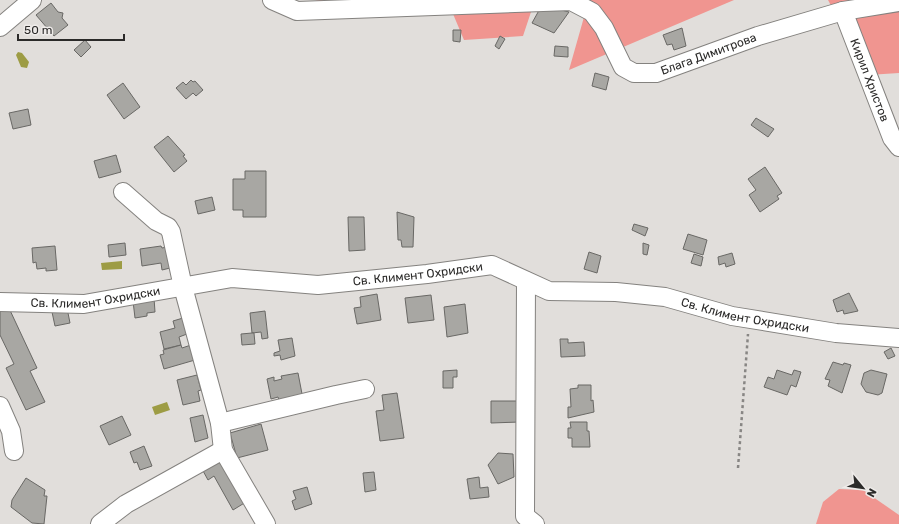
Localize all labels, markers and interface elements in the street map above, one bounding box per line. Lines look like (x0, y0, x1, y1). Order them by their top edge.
scale bar (18, 16, 124, 42)
text: 50 m (24, 23, 52, 37)
street label: Блага Димитрова (659, 30, 758, 78)
street label: Кирил Христов (847, 37, 892, 124)
street label: Св. Климент Охридски (352, 259, 484, 288)
street label: Св. Климент Охридски (30, 284, 161, 311)
street label: Св. Климент Охридски (679, 295, 810, 335)
north arrow (843, 468, 883, 508)
text: N (864, 486, 879, 499)

